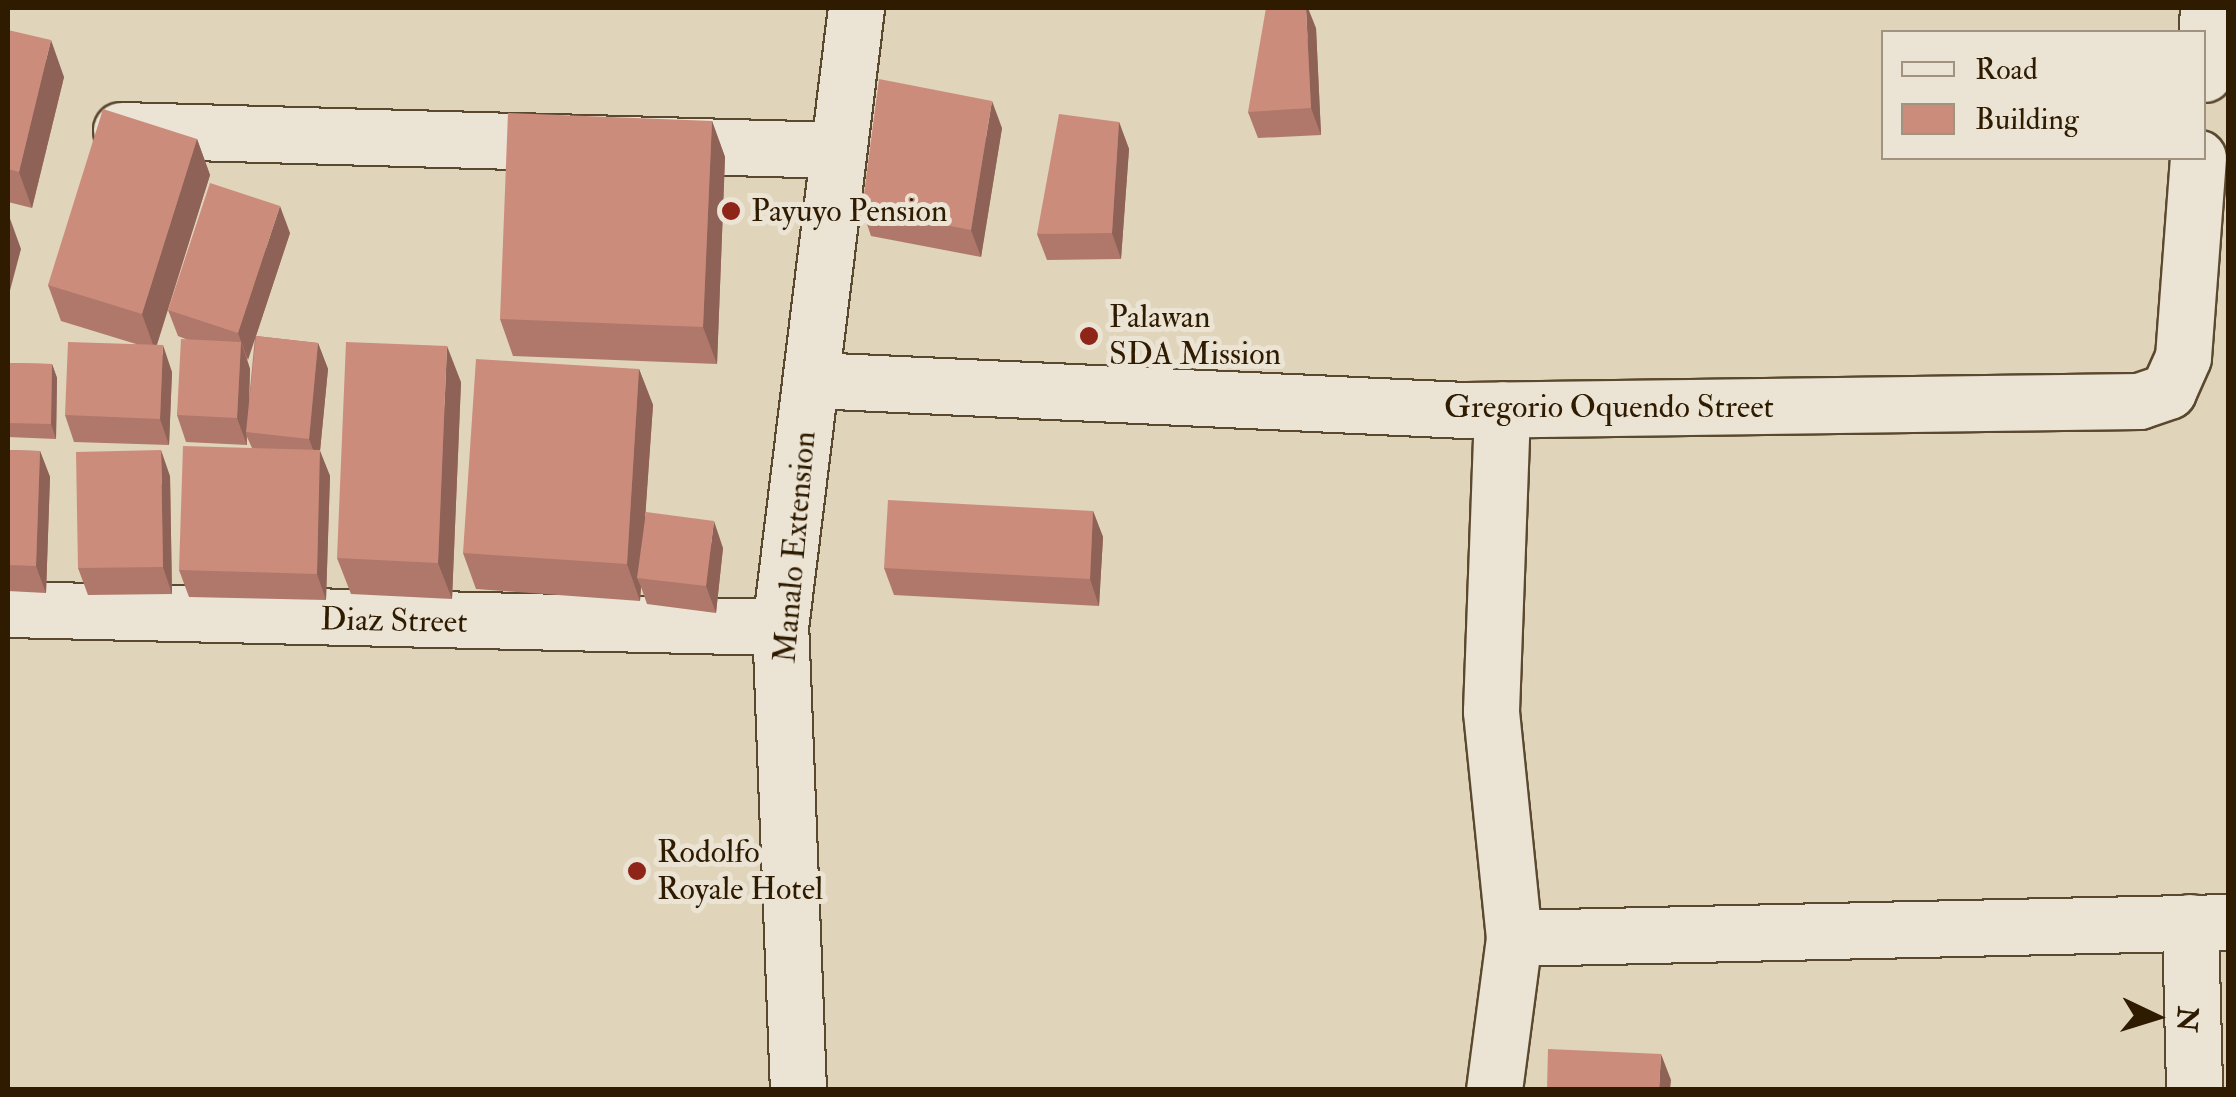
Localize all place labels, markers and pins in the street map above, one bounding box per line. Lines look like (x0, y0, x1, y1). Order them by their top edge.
place label: Payuyo Pension (751, 192, 947, 230)
marker: Payuyo Pension (720, 200, 742, 222)
place label: Palawan SDA Mission (1109, 299, 1281, 374)
marker: Palawan SDA Mission (1078, 325, 1100, 347)
place label: Rodolfo Royale Hotel (657, 834, 823, 909)
marker: Rodolfo Royale Hotel (626, 860, 648, 882)

